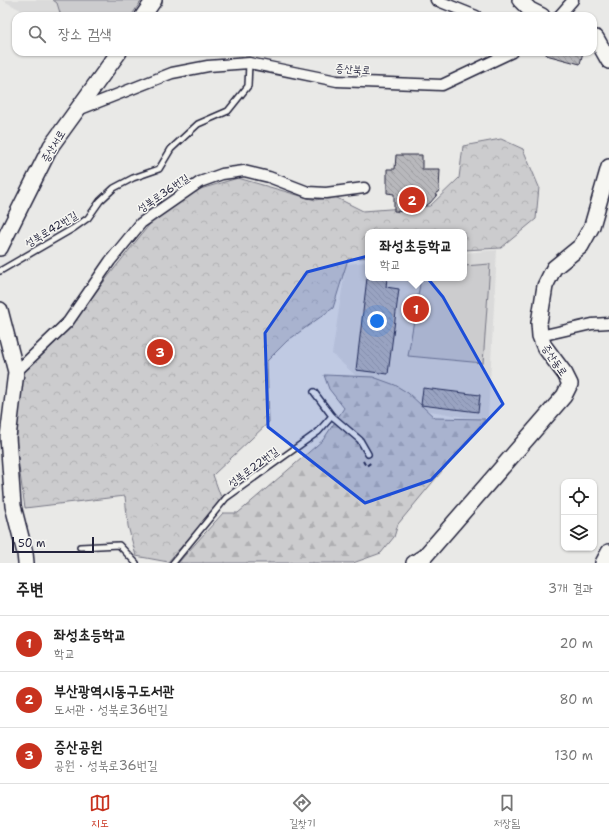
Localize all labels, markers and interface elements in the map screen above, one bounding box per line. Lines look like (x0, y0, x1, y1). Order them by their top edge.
search box (12, 12, 597, 56)
icon: search (26, 23, 48, 45)
text: 장소 검색 (58, 24, 111, 44)
street label: 증산북로 (335, 61, 371, 78)
street label: 증산서로 (38, 127, 69, 165)
street label: 성북로36번길 (134, 171, 192, 216)
pin: 2 (399, 185, 425, 215)
street label: 성북로42번길 (22, 208, 80, 251)
popup (365, 229, 467, 281)
text: 좌성초등학교 (380, 236, 452, 256)
text: 학교 (380, 256, 401, 273)
pin: 1 (403, 294, 429, 324)
your location (367, 311, 387, 331)
pin: 3 (147, 337, 173, 367)
street label: 증산동로 (538, 341, 571, 379)
street label: 성북로22번길 (225, 444, 282, 491)
map controls (561, 479, 597, 551)
button: locate (561, 479, 597, 515)
button: layers (561, 515, 597, 551)
scale bar (12, 535, 94, 554)
text: 50 m (18, 536, 46, 551)
text: 주변 (16, 578, 43, 600)
text: 3개 결과 (548, 580, 593, 597)
text: 좌성초등학교 (54, 625, 126, 645)
text: 1 (26, 635, 32, 652)
text: 20 m (560, 635, 593, 652)
text: 학교 (54, 645, 75, 662)
text: 부산광역시동구도서관 (54, 681, 175, 701)
text: 2 (24, 691, 34, 708)
text: 80 m (559, 691, 593, 708)
text: 도서관 · 성북로36번길 (54, 701, 168, 718)
text: 증산공원 (54, 737, 102, 757)
text: 3 (24, 747, 34, 764)
text: 130 m (555, 747, 593, 764)
text: 공원 · 성북로36번길 (54, 757, 158, 774)
tab: 지도 (89, 792, 111, 831)
tab: 길찾기 (289, 792, 315, 831)
tab: 저장됨 (493, 792, 520, 831)

